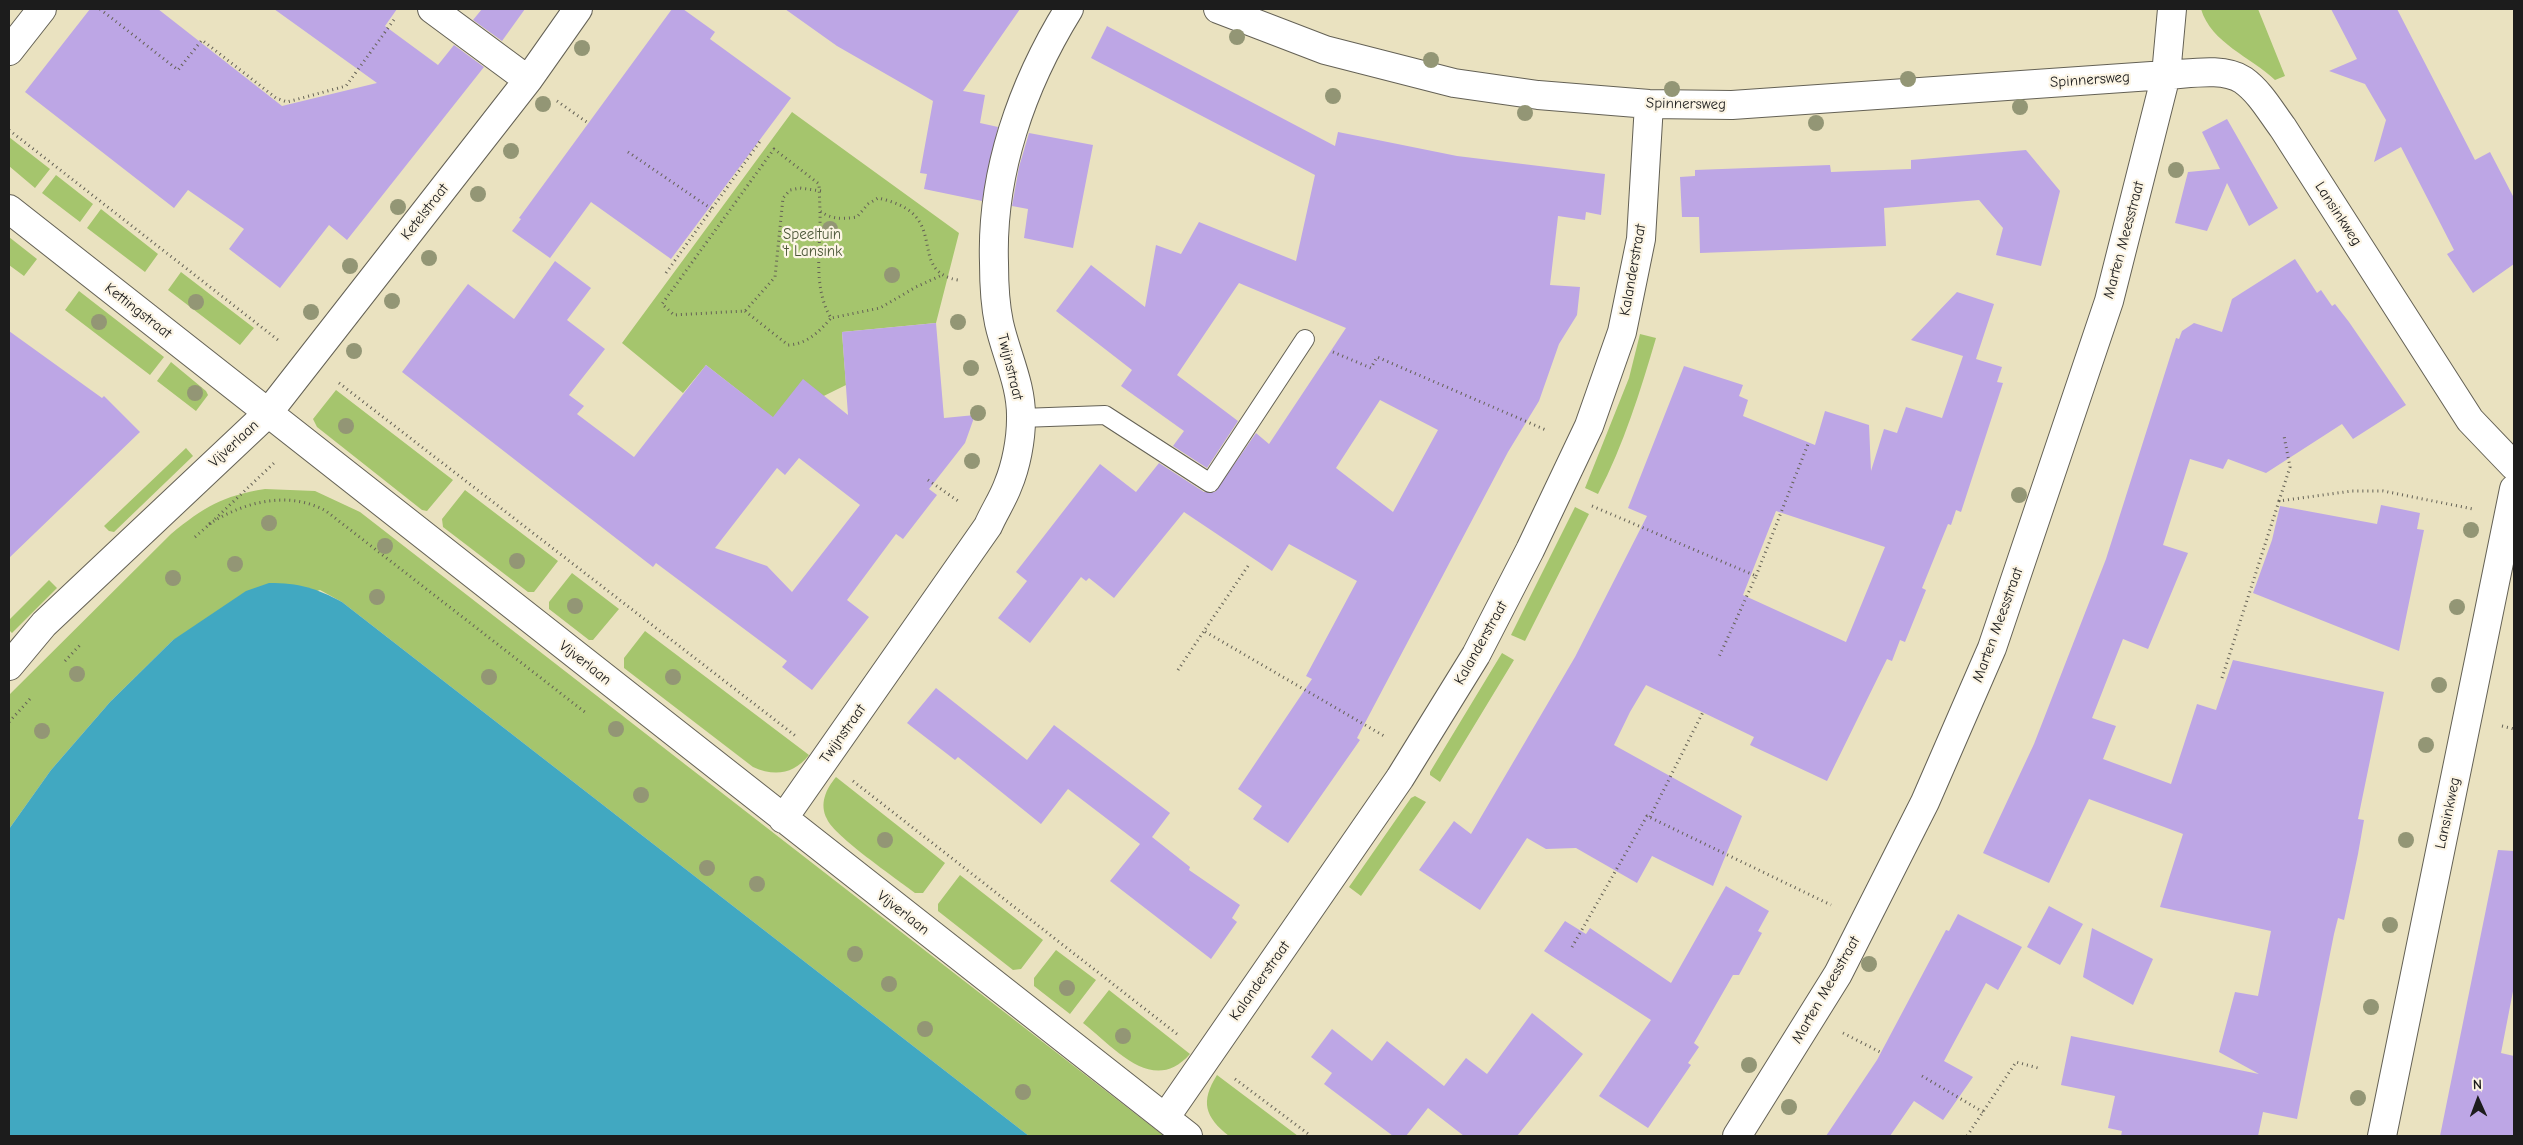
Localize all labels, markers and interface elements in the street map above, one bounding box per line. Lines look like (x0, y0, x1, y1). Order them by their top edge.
street label: Spinnersweg (2049, 68, 2131, 92)
street label: Spinnersweg (1646, 94, 1726, 114)
street label: Marten Meesstraat (2100, 179, 2148, 301)
street label: Lansinkweg (2311, 179, 2365, 249)
street label: Ketelstraat (397, 180, 453, 244)
street label: Kalanderstraat (1616, 223, 1650, 317)
park label: Speeltuin 't Lansink (782, 226, 842, 261)
street label: Kettingstraat (101, 279, 175, 343)
street label: Twijnstraat (993, 332, 1027, 402)
street label: Vijverlaan (205, 416, 263, 472)
street label: Marten Meesstraat (1969, 565, 2027, 685)
street label: Kalanderstraat (1451, 598, 1511, 688)
street label: Vijverlaan (555, 637, 615, 689)
street label: Twijnstraat (816, 701, 870, 767)
street label: Lansinkweg (2432, 776, 2464, 850)
street label: Vijverlaan (873, 887, 933, 939)
street label: Marten Meesstraat (1788, 933, 1864, 1047)
street label: Kalanderstraat (1226, 938, 1294, 1024)
north arrow (2453, 1075, 2503, 1125)
text: N (2473, 1076, 2482, 1093)

